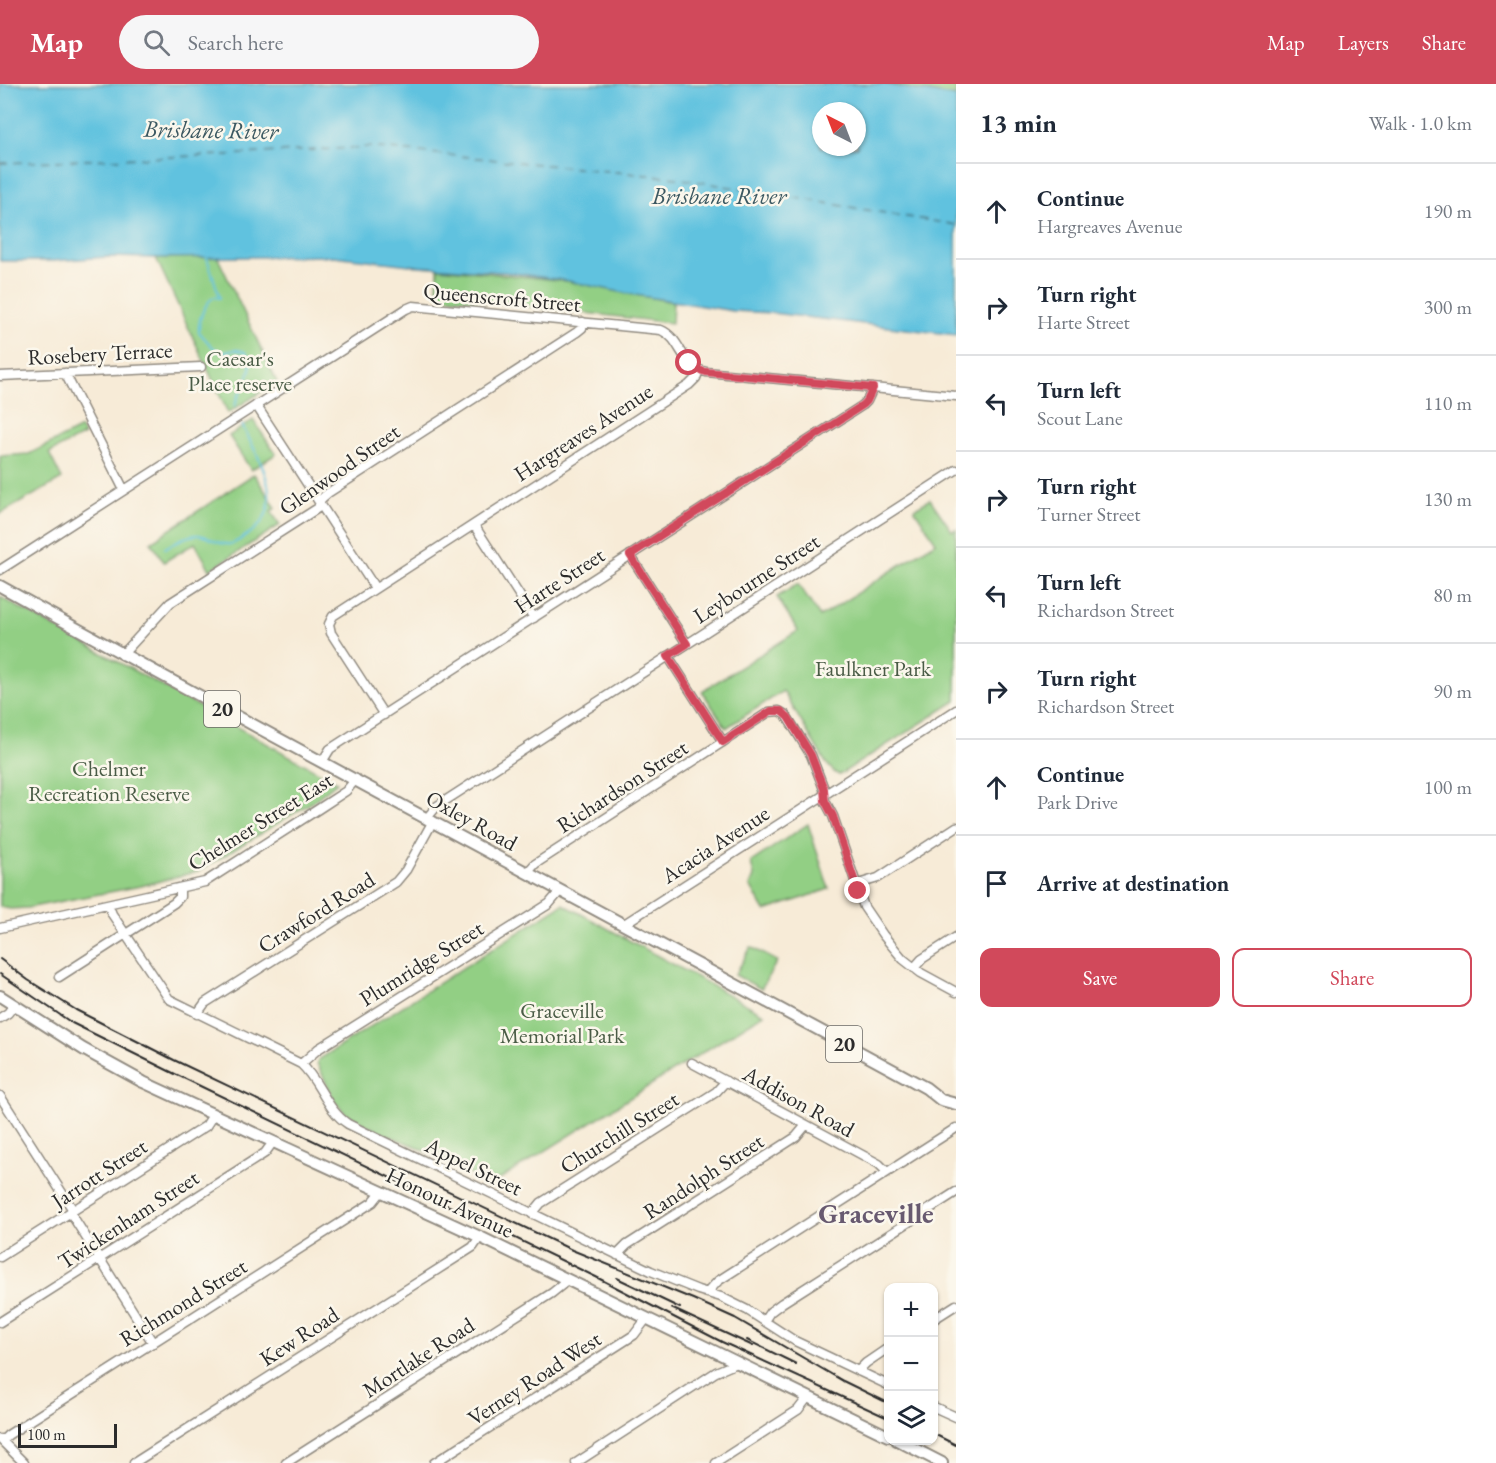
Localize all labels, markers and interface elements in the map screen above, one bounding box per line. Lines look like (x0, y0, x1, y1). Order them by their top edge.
search box (119, 15, 539, 69)
text: Map (30, 24, 83, 60)
icon: search (140, 26, 173, 59)
text: Search here (188, 28, 283, 57)
text: Map (1267, 29, 1305, 56)
text: Layers (1338, 29, 1389, 56)
text: Share (1422, 29, 1466, 56)
north arrow (812, 102, 866, 156)
text: 13 min (980, 106, 1057, 140)
text: Walk · 1.0 km (1369, 110, 1472, 136)
water label: Brisbane River (142, 113, 280, 146)
water label: Brisbane River (651, 180, 788, 211)
text: Continue (1037, 184, 1124, 213)
icon: ahead (980, 195, 1013, 228)
text: 190 m (1424, 198, 1472, 224)
text: Hargreaves Avenue (1037, 213, 1183, 239)
street label: Queenscroft Street (422, 276, 582, 319)
text: Turn right (1037, 280, 1136, 309)
icon: right (980, 291, 1013, 324)
text: 300 m (1424, 294, 1472, 320)
text: Harte Street (1037, 309, 1130, 335)
street label: Rosebery Terrace (27, 335, 174, 372)
park label: Caesar's Place reserve (188, 344, 293, 398)
route start (675, 349, 701, 375)
street label: Hargreaves Avenue (508, 376, 659, 488)
text: Turn left (1037, 376, 1121, 405)
icon: left (980, 387, 1013, 420)
text: 110 m (1424, 390, 1472, 416)
text: Scout Lane (1037, 405, 1123, 431)
street label: Glenwood Street (273, 417, 405, 522)
text: Turn right (1037, 472, 1136, 501)
icon: right (980, 483, 1013, 516)
text: 130 m (1424, 486, 1472, 512)
text: Turner Street (1037, 501, 1141, 527)
street label: Leybourne Street (687, 527, 825, 630)
street label: Harte Street (509, 540, 610, 620)
text: Turn left (1037, 568, 1121, 597)
icon: left (980, 579, 1013, 612)
text: 80 m (1433, 582, 1472, 608)
text: Richardson Street (1037, 597, 1174, 623)
park label: Faulkner Park (815, 654, 932, 683)
text: Turn right (1037, 664, 1136, 693)
icon: right (980, 675, 1013, 708)
text: 90 m (1433, 678, 1472, 704)
road number: 20 (204, 691, 240, 727)
text: Richardson Street (1037, 693, 1174, 719)
street label: Richardson Street (551, 733, 694, 840)
park label: Chelmer Recreation Reserve (28, 754, 190, 808)
text: Continue (1037, 760, 1124, 789)
street label: Chelmer Street East (182, 765, 338, 878)
icon: ahead (980, 771, 1013, 804)
text: 100 m (1424, 774, 1472, 800)
street label: Oxley Road (421, 783, 523, 858)
text: Park Drive (1037, 789, 1118, 815)
street label: Acacia Avenue (655, 798, 775, 891)
street label: Crawford Road (252, 865, 381, 960)
icon: arrive (980, 867, 1013, 900)
text: Arrive at destination (1037, 869, 1229, 898)
route end (844, 877, 870, 903)
street label: Plumridge Street (354, 914, 489, 1013)
button: Save (980, 948, 1220, 1007)
button: Share (1232, 948, 1472, 1007)
park label: Graceville Memorial Park (500, 996, 625, 1050)
road number: 20 (826, 1026, 862, 1062)
street label: Addison Road (737, 1058, 860, 1144)
street label: Churchill Street (554, 1084, 684, 1180)
street label: Randolph Street (637, 1127, 769, 1226)
street label: Appel Street (419, 1130, 527, 1202)
street label: Jarrott Street (44, 1132, 153, 1216)
street label: Honour Avenue (381, 1160, 519, 1245)
street label: Twickenham Street (52, 1163, 204, 1276)
district label: Graceville (818, 1195, 934, 1231)
street label: Richmond Street (114, 1252, 252, 1353)
map controls (884, 1283, 938, 1445)
button: + (884, 1283, 938, 1337)
street label: Kew Road (254, 1300, 345, 1373)
street label: Mortlake Road (357, 1310, 481, 1404)
street label: Verney Road West (462, 1324, 607, 1432)
button: − (884, 1337, 938, 1391)
button: layers (884, 1391, 938, 1445)
scale bar (18, 1421, 117, 1448)
text: 100 m (27, 1424, 66, 1445)

